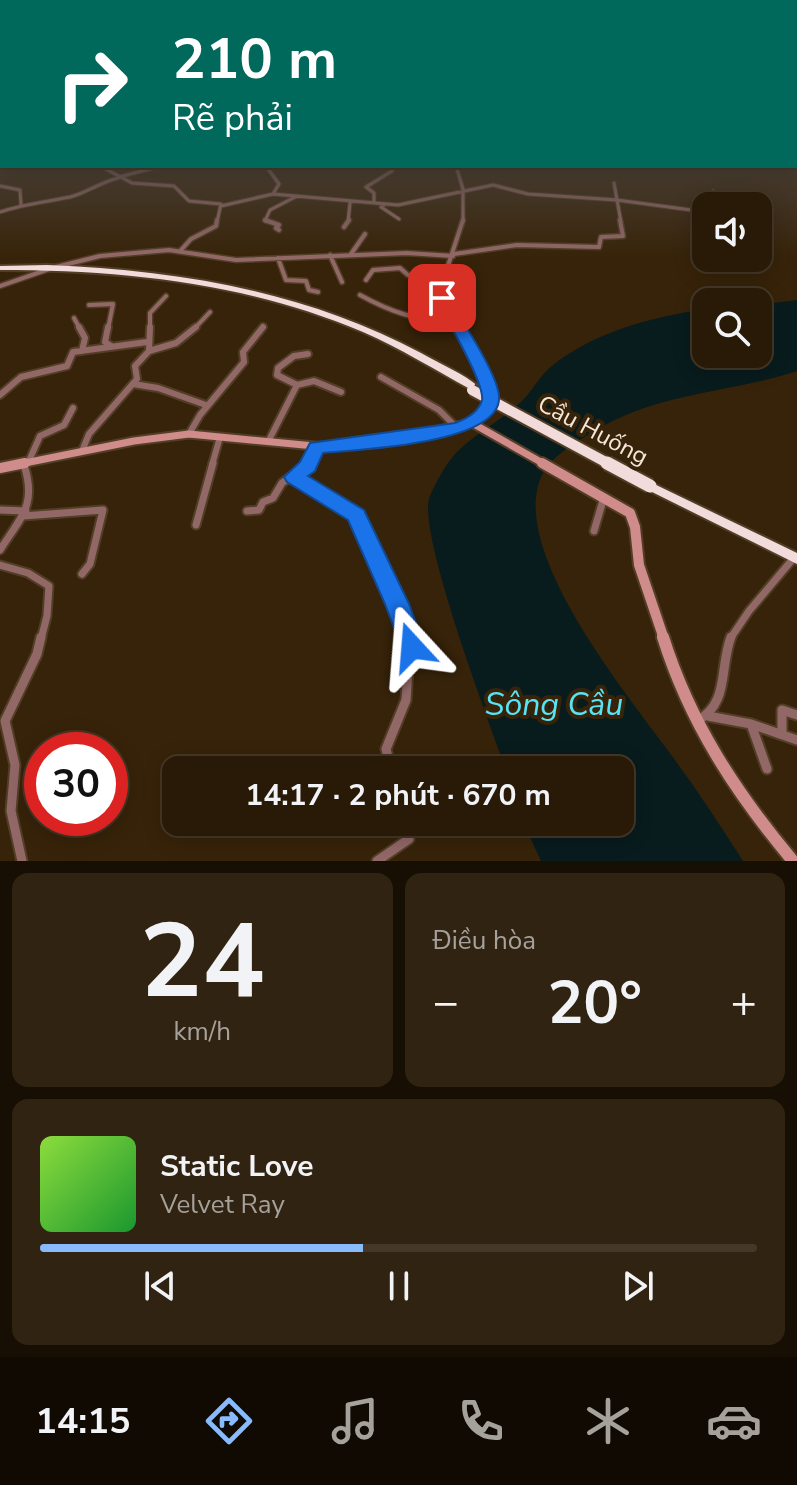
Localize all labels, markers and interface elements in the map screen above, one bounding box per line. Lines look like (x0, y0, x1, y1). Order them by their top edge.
text: 210 m (172, 21, 337, 98)
icon: right (40, 32, 144, 136)
text: Rẽ phải (172, 94, 293, 143)
map controls (692, 192, 772, 368)
button: sound (692, 192, 772, 272)
pin (408, 264, 476, 332)
icon: arrive (420, 276, 464, 320)
button: search (692, 288, 772, 368)
street label: Cầu Huống (532, 387, 654, 473)
position arrow (370, 605, 454, 689)
water label: Sông Cầu (485, 683, 623, 726)
speed limit sign: 30 (24, 732, 128, 836)
text: 14:17 · 2 phút · 670 m (245, 775, 551, 816)
text: 24 (140, 891, 265, 1033)
text: Điều hòa (433, 923, 536, 958)
text: 20° (547, 962, 642, 1044)
text: − (433, 973, 459, 1033)
text: + (731, 973, 757, 1033)
text: km/h (174, 1014, 231, 1049)
text: Static Love (160, 1146, 314, 1187)
text: Velvet Ray (160, 1187, 285, 1222)
icon: previous (138, 1264, 182, 1308)
icon: pause (377, 1264, 421, 1308)
icon: next (616, 1264, 660, 1308)
icon: directions (201, 1393, 257, 1449)
icon: music (327, 1393, 383, 1449)
icon: phone (453, 1393, 509, 1449)
icon: climate (580, 1393, 636, 1449)
icon: car (706, 1393, 762, 1449)
text: 14:15 (35, 1397, 130, 1446)

